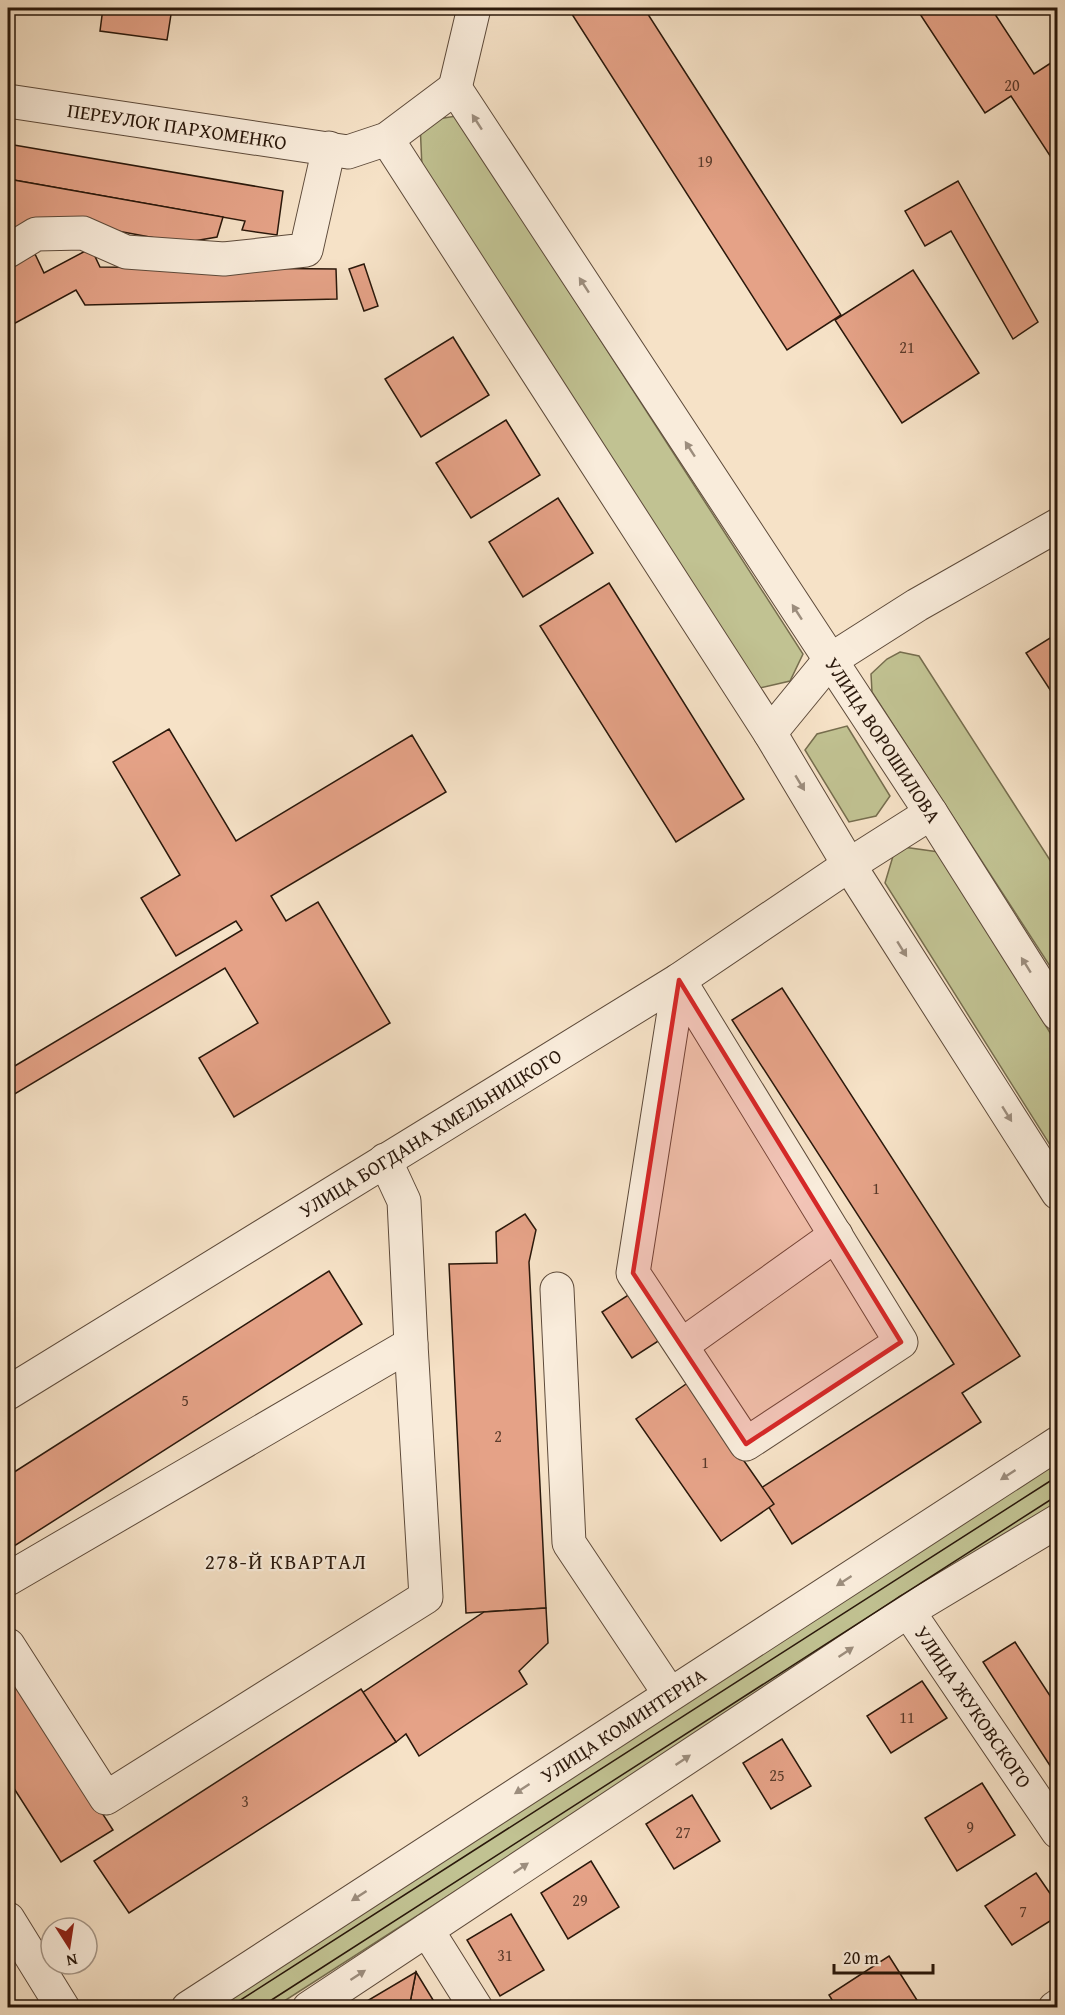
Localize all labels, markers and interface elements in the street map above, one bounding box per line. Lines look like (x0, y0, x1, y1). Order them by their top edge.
house number: 20 (1004, 73, 1020, 97)
street label: ПЕРЕУЛОК ПАРХОМЕНКО (65, 95, 289, 157)
one-way arrow (472, 114, 483, 130)
house number: 19 (697, 149, 713, 173)
one-way arrow (578, 278, 590, 294)
house number: 21 (899, 335, 915, 359)
one-way arrow (685, 440, 696, 457)
one-way arrow (792, 604, 803, 620)
street label: УЛИЦА ВОРОШИЛОВА (818, 651, 949, 828)
one-way arrow (794, 775, 805, 791)
one-way arrow (897, 941, 908, 957)
one-way arrow (1021, 956, 1032, 973)
street label: УЛИЦА БОГДАНА ХМЕЛЬНИЦКОГО (293, 1041, 567, 1225)
one-way arrow (1001, 1105, 1013, 1121)
house number: 1 (872, 1176, 880, 1200)
house number: 5 (181, 1388, 189, 1412)
house number: 2 (494, 1424, 502, 1448)
house number: 1 (701, 1450, 709, 1474)
one-way arrow (1000, 1469, 1016, 1480)
district label: 278-Й КВАРТАЛ (205, 1546, 367, 1577)
one-way arrow (836, 1575, 853, 1586)
street label: УЛИЦА ЖУКОВСКОГО (908, 1620, 1039, 1794)
one-way arrow (838, 1647, 854, 1658)
street label: УЛИЦА КОМИНТЕРНА (534, 1660, 712, 1789)
house number: 11 (899, 1705, 915, 1729)
one-way arrow (675, 1755, 691, 1766)
house number: 25 (769, 1763, 785, 1787)
one-way arrow (514, 1784, 530, 1795)
house number: 3 (241, 1789, 249, 1813)
house number: 9 (966, 1815, 974, 1839)
house number: 27 (675, 1820, 691, 1844)
one-way arrow (512, 1862, 529, 1873)
house number: 29 (572, 1888, 588, 1912)
one-way arrow (351, 1890, 367, 1901)
house number: 7 (1019, 1899, 1027, 1923)
north arrow (39, 1916, 99, 1976)
scale bar (834, 1937, 933, 1975)
house number: 31 (497, 1943, 513, 1967)
text: 20 m (843, 1944, 879, 1971)
text: N (64, 1948, 80, 1974)
one-way arrow (350, 1970, 366, 1981)

